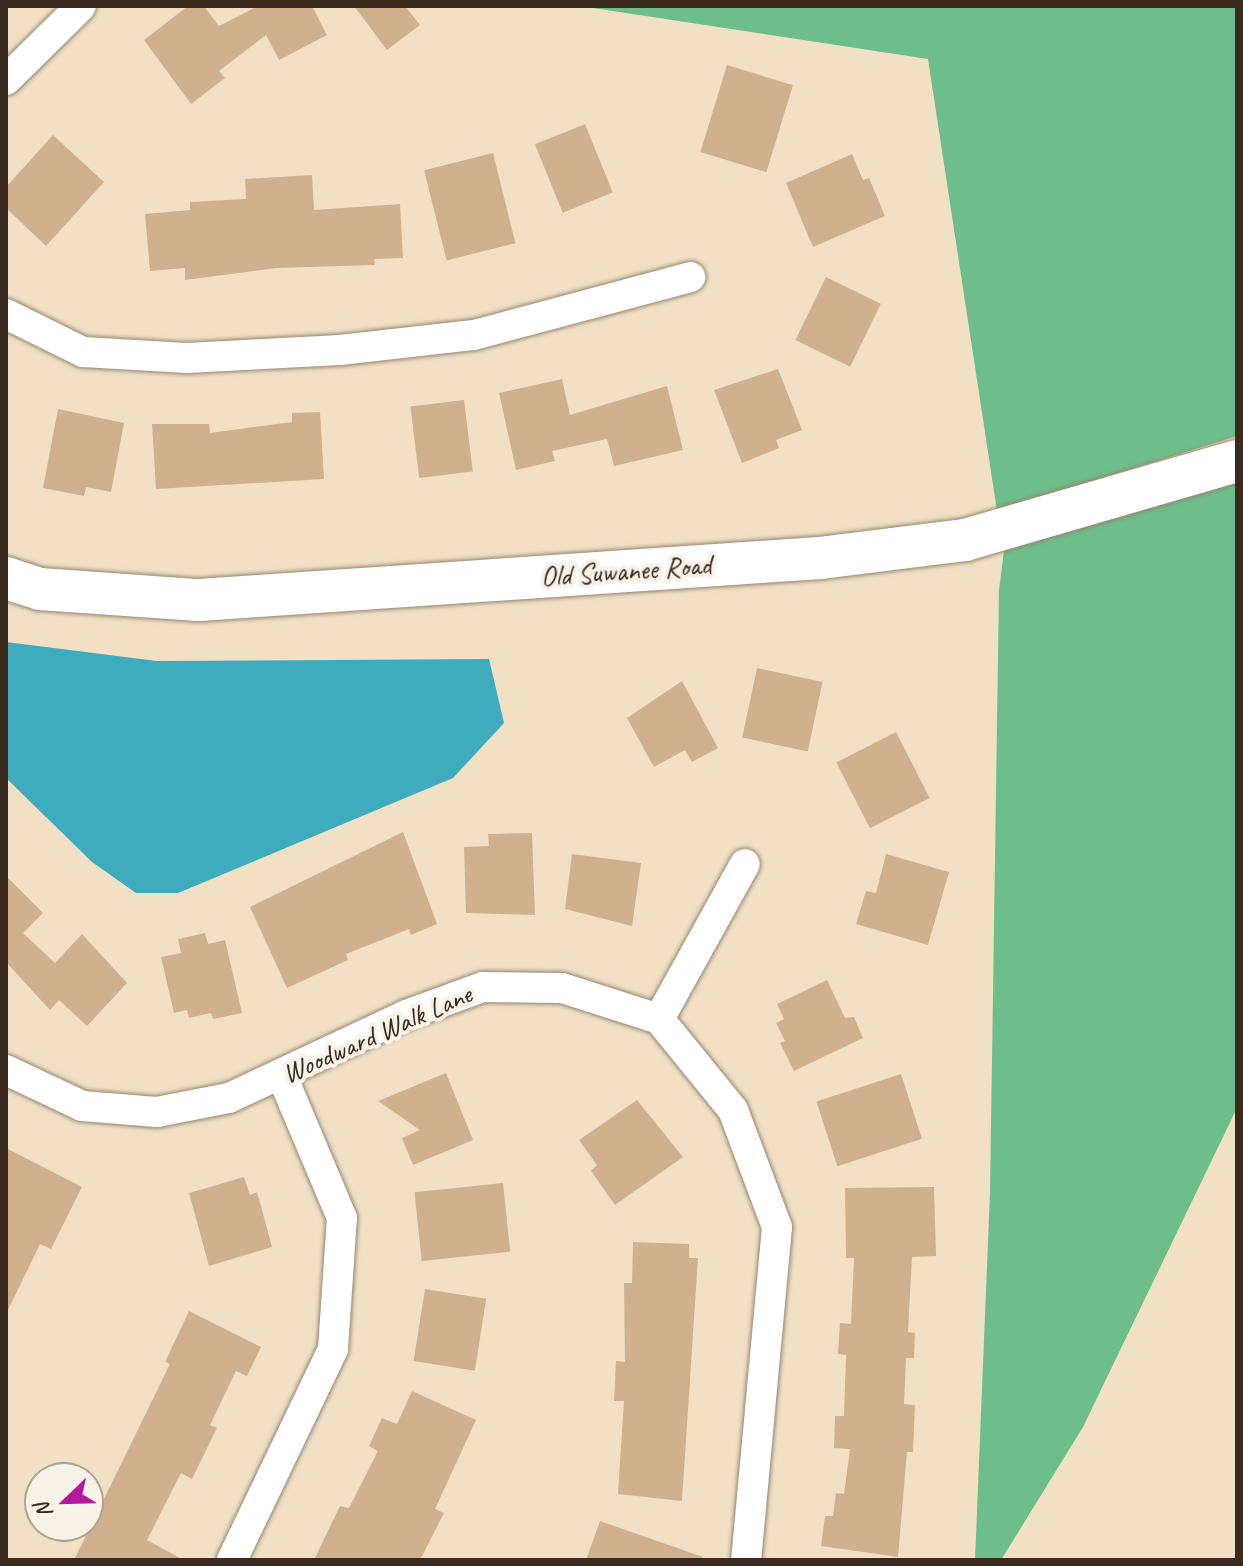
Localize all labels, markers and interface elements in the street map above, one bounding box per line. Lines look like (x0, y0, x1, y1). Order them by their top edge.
street label: Old Suwanee Road (540, 548, 712, 594)
street label: Woodward Walk Lane (277, 977, 477, 1091)
north arrow (24, 1462, 104, 1542)
text: N (28, 1499, 59, 1522)

